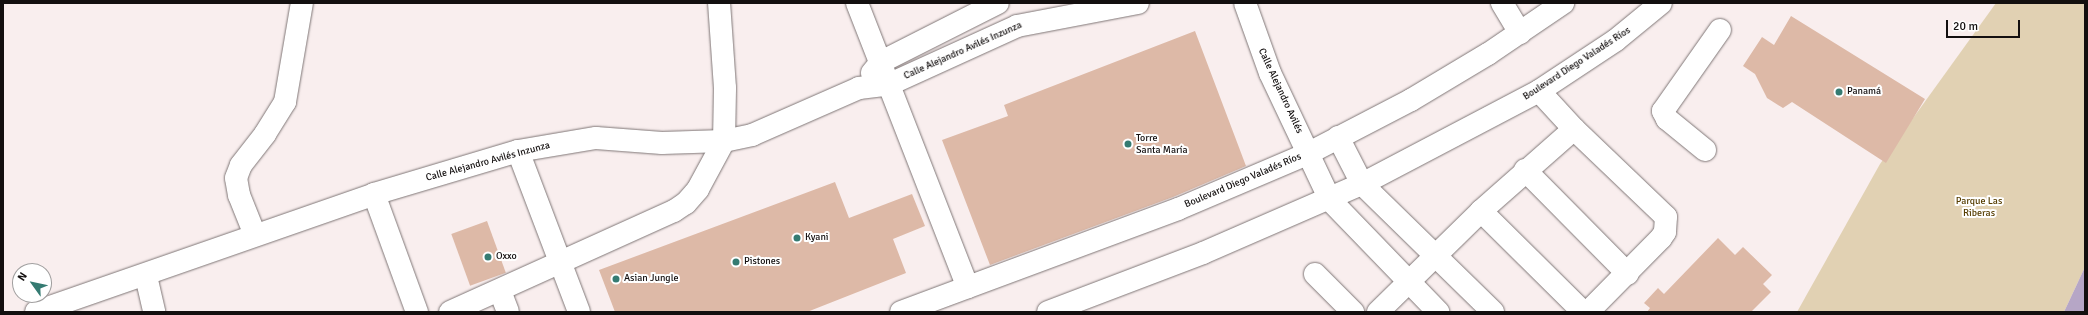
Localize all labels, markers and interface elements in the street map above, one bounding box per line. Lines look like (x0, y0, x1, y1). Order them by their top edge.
scale bar (1948, 12, 2022, 38)
street label: Calle Alejandro Avilés Inzunza (902, 19, 1024, 83)
text: 20 m (1953, 19, 1978, 34)
street label: Boulevard Diego Valadés Ríos (1521, 25, 1633, 103)
street label: Calle Alejandro Avilés (1255, 47, 1305, 135)
place label: Panamá (1847, 86, 1881, 98)
marker: Panamá (1834, 87, 1844, 97)
place label: Torre Santa María (1136, 132, 1188, 156)
marker: Torre Santa María (1123, 139, 1133, 149)
street label: Calle Alejandro Avilés Inzunza (425, 140, 551, 184)
street label: Boulevard Diego Valadés Ríos (1183, 151, 1303, 211)
park label: Parque Las Riberas (1956, 195, 2002, 218)
place label: Kyani (805, 232, 829, 244)
marker: Kyani (792, 233, 802, 243)
place label: Oxxo (496, 251, 517, 263)
marker: Oxxo (483, 252, 493, 262)
place label: Pistones (744, 256, 780, 268)
marker: Pistones (731, 257, 741, 267)
north arrow (12, 263, 52, 303)
text: N (15, 270, 30, 283)
place label: Asian Jungle (624, 273, 678, 285)
marker: Asian Jungle (611, 274, 621, 284)

